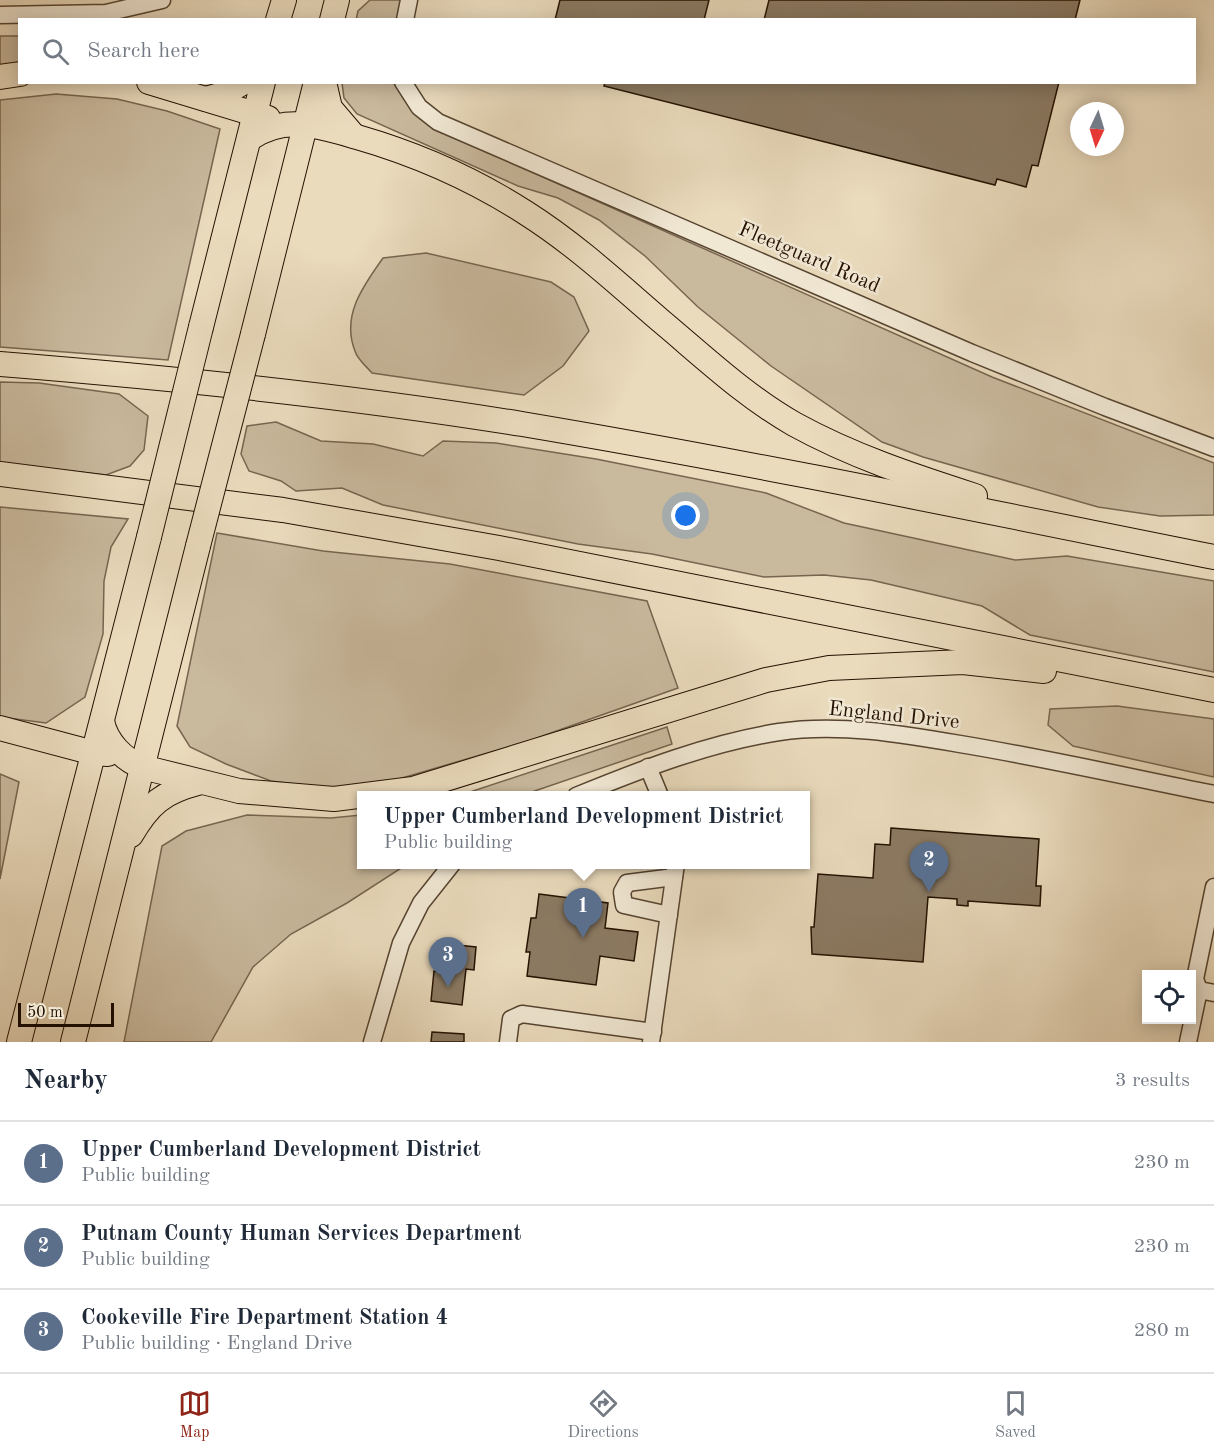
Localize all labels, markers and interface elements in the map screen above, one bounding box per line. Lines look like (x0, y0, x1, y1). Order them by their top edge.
search box (18, 18, 1196, 84)
icon: search (39, 35, 72, 68)
text: Search here (87, 40, 200, 62)
north arrow (1070, 102, 1124, 156)
street label: Fleetguard Road (735, 219, 883, 297)
your location (671, 501, 700, 530)
street label: England Drive (827, 699, 961, 733)
popup (357, 791, 810, 869)
text: Upper Cumberland Development District (384, 806, 783, 828)
text: Public building (384, 833, 512, 853)
pin: 2 (910, 842, 948, 892)
pin: 1 (564, 888, 602, 938)
pin: 3 (428, 938, 468, 987)
map controls (1142, 970, 1196, 1024)
button: locate (1142, 970, 1196, 1024)
scale bar (18, 1000, 114, 1028)
text: 50 m (27, 1005, 63, 1021)
text: Nearby (24, 1068, 108, 1094)
text: 3 results (1115, 1071, 1190, 1091)
text: Upper Cumberland Development District (81, 1139, 481, 1161)
text: 1 (38, 1153, 49, 1173)
text: 230 m (1134, 1153, 1190, 1173)
text: Public building (81, 1166, 210, 1186)
text: Putnam County Human Services Department (81, 1223, 521, 1245)
text: 2 (38, 1237, 49, 1257)
text: 230 m (1134, 1237, 1190, 1257)
text: Public building (81, 1250, 210, 1270)
text: Cookeville Fire Department Station 4 (81, 1307, 448, 1329)
text: 3 (38, 1321, 49, 1341)
text: 280 m (1134, 1321, 1190, 1341)
text: Public building · England Drive (81, 1334, 352, 1354)
tab: Map (178, 1387, 211, 1443)
tab: Directions (568, 1387, 639, 1443)
tab: Saved (995, 1387, 1036, 1443)

